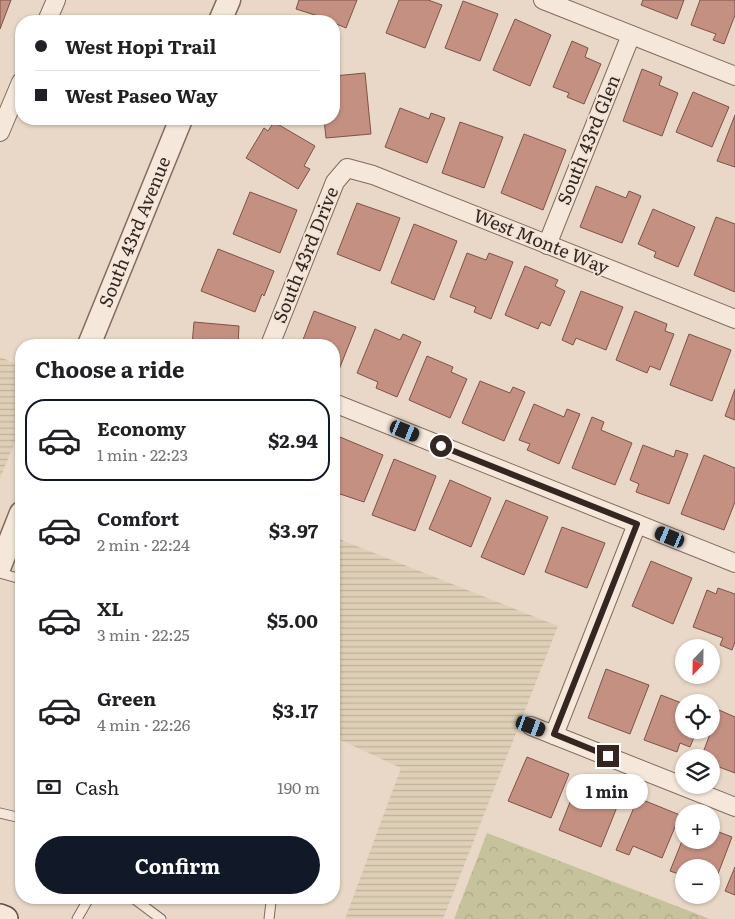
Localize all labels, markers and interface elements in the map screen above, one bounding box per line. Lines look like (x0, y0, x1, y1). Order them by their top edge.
text: West Hopi Trail (65, 32, 216, 60)
street label: South 43rd Glen (549, 70, 626, 208)
text: West Paseo Way (65, 81, 218, 109)
street label: South 43rd Avenue (91, 152, 176, 311)
street label: South 43rd Drive (265, 182, 344, 327)
street label: West Monte Way (470, 201, 614, 280)
text: Choose a ride (35, 352, 184, 385)
text: Economy (97, 414, 186, 442)
icon: car (37, 418, 82, 463)
car (388, 418, 421, 444)
text: $2.94 (268, 426, 318, 454)
route start (430, 435, 452, 457)
text: 1 min · 22:23 (97, 442, 188, 466)
text: Comfort (97, 504, 179, 532)
icon: car (37, 508, 82, 553)
text: $3.97 (269, 516, 318, 544)
car (653, 524, 686, 550)
text: 2 min · 22:24 (97, 532, 190, 556)
text: XL (97, 594, 124, 622)
icon: car (37, 598, 82, 643)
text: $5.00 (267, 606, 318, 634)
text: 3 min · 22:25 (97, 622, 190, 646)
north arrow (675, 639, 720, 684)
map controls (675, 639, 720, 904)
text: Green (97, 684, 156, 712)
icon: car (37, 688, 82, 733)
button: locate (675, 694, 720, 739)
text: $3.17 (272, 696, 318, 724)
text: 4 min · 22:26 (97, 712, 190, 736)
car (514, 714, 547, 738)
route end (597, 745, 619, 767)
button: layers (675, 749, 720, 794)
icon: cash (35, 773, 63, 801)
text: Cash (75, 773, 119, 801)
callout: 1 min (567, 774, 649, 808)
text: 190 m (277, 775, 320, 799)
text: 1 min (586, 779, 628, 803)
button: + (675, 804, 720, 849)
button: Confirm (35, 836, 320, 894)
button: − (675, 859, 720, 904)

